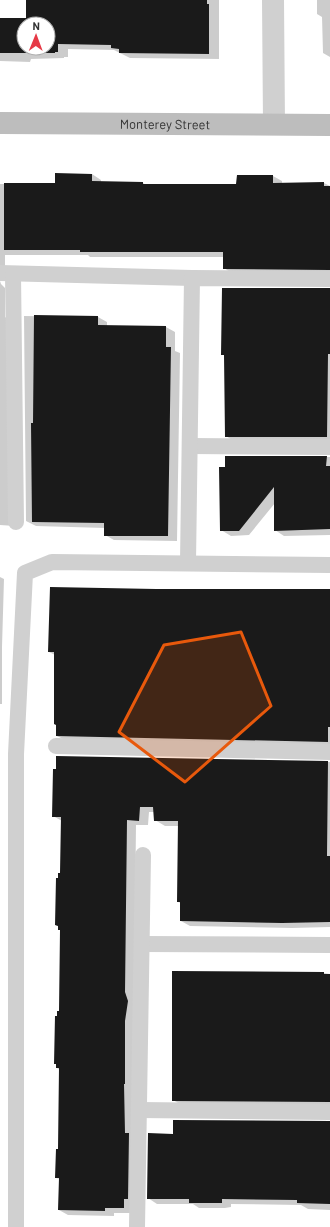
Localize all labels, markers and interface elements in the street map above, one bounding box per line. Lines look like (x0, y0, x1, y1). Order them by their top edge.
north arrow (16, 16, 56, 56)
text: N (32, 19, 40, 32)
street label: Monterey Street (120, 116, 210, 132)

